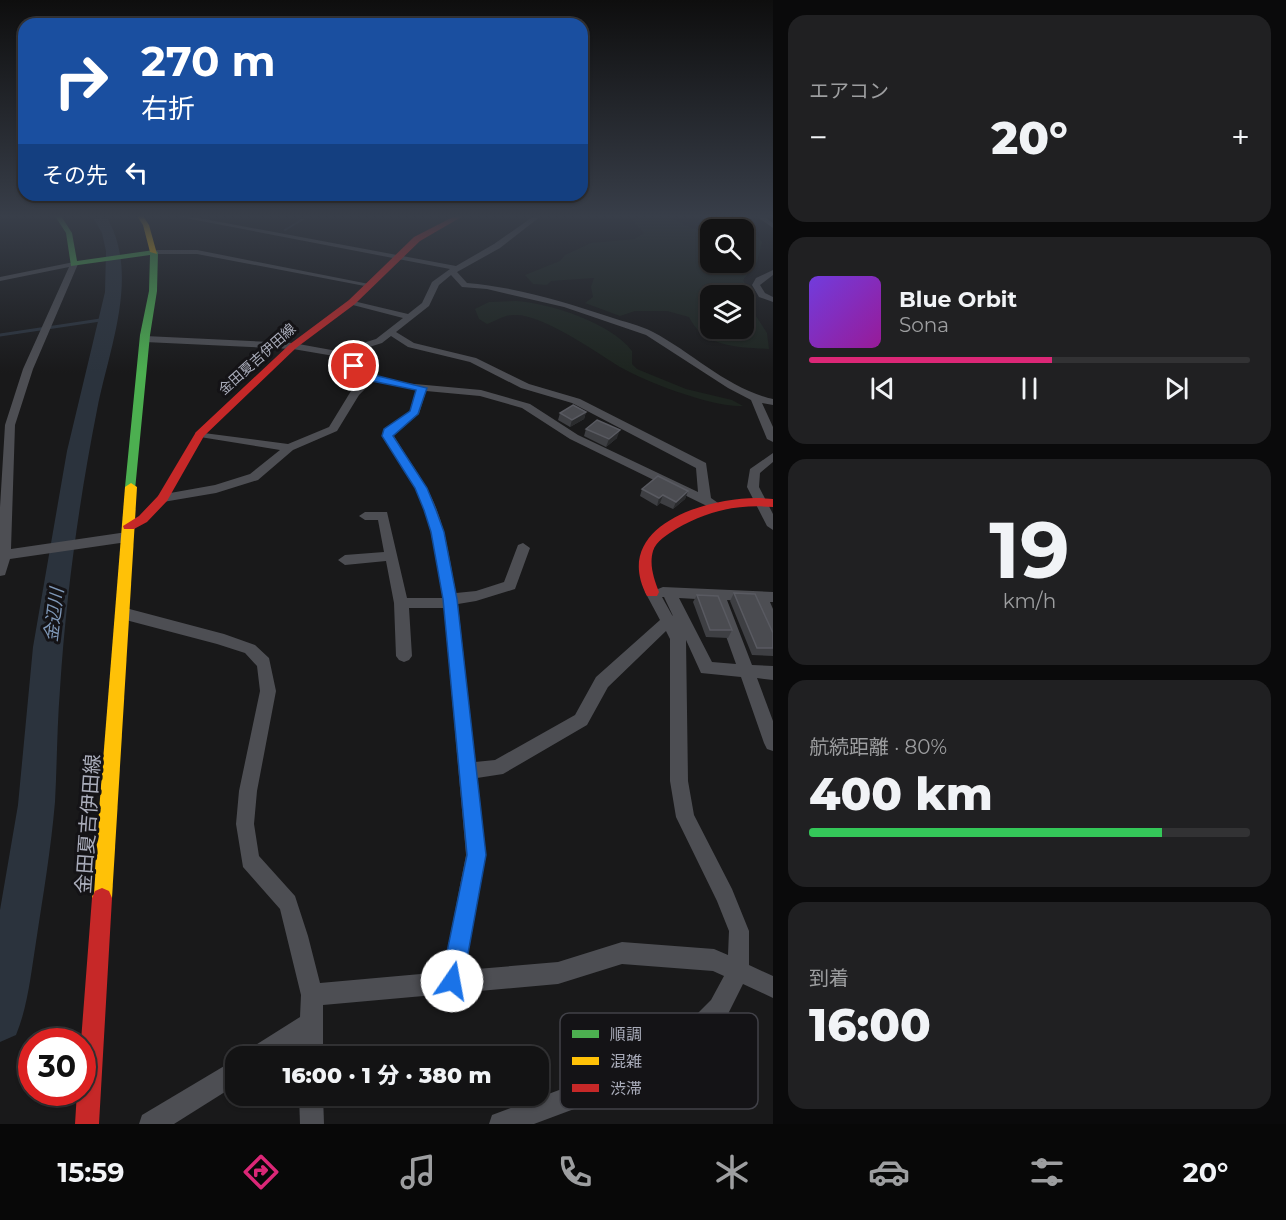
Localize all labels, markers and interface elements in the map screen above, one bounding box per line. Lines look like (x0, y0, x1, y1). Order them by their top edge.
text: 270 m (141, 35, 275, 87)
icon: right (42, 42, 120, 120)
text: エアコン (809, 79, 889, 103)
text: 右折 (141, 92, 195, 125)
text: 20° (991, 110, 1068, 165)
text: − (809, 117, 828, 157)
text: + (1231, 117, 1250, 157)
icon: left (120, 156, 153, 189)
text: その先 (42, 162, 108, 189)
map controls (700, 219, 754, 339)
button: search (700, 219, 754, 273)
button: layers (700, 285, 754, 339)
text: Blue Orbit (899, 286, 1017, 313)
text: Sona (899, 313, 949, 337)
street label: 金田夏吉伊田線 (215, 320, 299, 398)
pin (328, 340, 379, 391)
icon: arrive (337, 349, 370, 382)
icon: previous (866, 372, 899, 405)
icon: pause (1013, 372, 1046, 405)
icon: next (1160, 372, 1193, 405)
text: 19 (989, 502, 1070, 598)
water label: 金辺川 (40, 585, 68, 643)
text: km/h (1003, 589, 1056, 613)
text: 航続距離 · 80% (809, 735, 947, 759)
street label: 金田夏吉伊田線 (71, 753, 105, 895)
text: 400 km (809, 766, 993, 821)
position arrow (420, 949, 484, 1013)
text: 到着 (809, 966, 849, 990)
text: 16:00 (809, 997, 931, 1052)
legend (560, 1013, 758, 1109)
text: 順調 (610, 1025, 642, 1044)
speed limit sign: 30 (18, 1028, 96, 1106)
text: 混雑 (610, 1052, 642, 1071)
text: 16:00 · 1 分 · 380 m (282, 1062, 492, 1089)
text: 渋滞 (610, 1079, 642, 1098)
icon: directions (240, 1151, 282, 1193)
icon: music (397, 1151, 439, 1193)
icon: phone (554, 1151, 596, 1193)
icon: climate (711, 1151, 753, 1193)
icon: car (868, 1151, 910, 1193)
icon: filters (1026, 1151, 1068, 1193)
text: 15:59 (58, 1156, 125, 1189)
text: 20° (1183, 1156, 1228, 1189)

